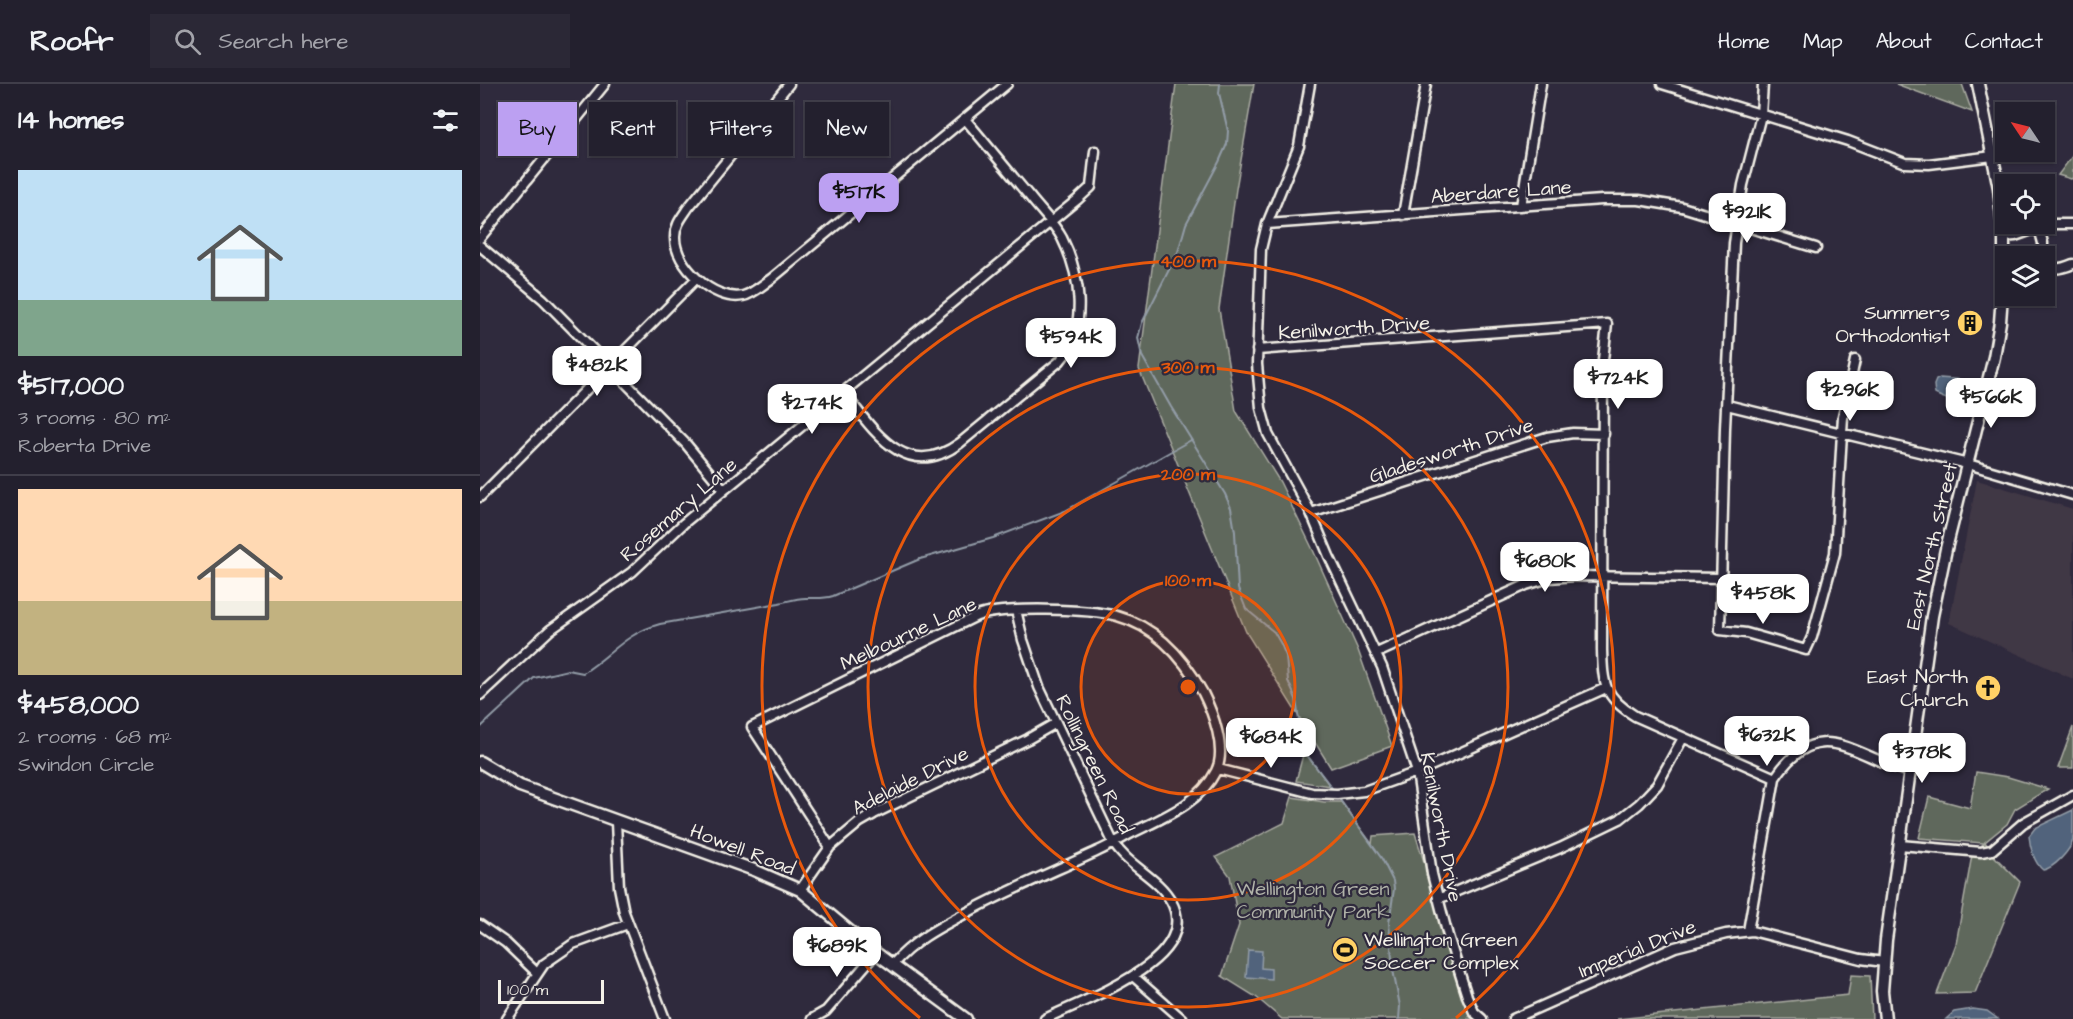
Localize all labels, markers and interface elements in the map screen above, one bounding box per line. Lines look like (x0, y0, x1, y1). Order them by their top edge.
search box (150, 14, 570, 68)
text: Roofr (30, 22, 114, 61)
icon: search (171, 25, 204, 58)
text: Search here (219, 26, 348, 57)
text: Home (1718, 27, 1770, 56)
text: Map (1803, 27, 1843, 56)
text: About (1876, 27, 1932, 56)
text: Contact (1965, 27, 2043, 56)
text: 14 homes (18, 102, 124, 138)
chip: Buy (498, 102, 577, 156)
chip: Rent (589, 102, 676, 156)
chip: Filters (688, 102, 793, 156)
chip: New (805, 102, 889, 156)
north arrow (1995, 102, 2055, 162)
map controls (1995, 102, 2055, 306)
icon: filters (429, 104, 462, 137)
pin: $517K (817, 173, 901, 224)
street label: Aberdare Lane (1430, 173, 1573, 211)
button: locate (1995, 174, 2055, 234)
text: $517K (833, 178, 885, 206)
pin: $921K (1705, 193, 1789, 244)
text: $921K (1723, 198, 1771, 226)
icon: home (186, 209, 294, 317)
button: layers (1995, 246, 2055, 306)
text: 400 m (1160, 249, 1217, 274)
place label: Summers Orthodontist (1836, 299, 1950, 350)
building icon: Summers Orthodontist (1955, 308, 1985, 338)
street label: Kenilworth Drive (1277, 309, 1431, 347)
pin: $594K (1029, 318, 1113, 369)
text: $594K (1040, 323, 1102, 351)
pin: $482K (555, 346, 639, 397)
text: $482K (566, 351, 628, 379)
text: 300 m (1160, 355, 1216, 380)
pin: $724K (1576, 359, 1660, 410)
text: $724K (1588, 364, 1648, 392)
text: $517,000 (18, 368, 124, 404)
pin: $296K (1808, 371, 1892, 422)
text: $296K (1821, 376, 1879, 404)
pin: $566K (1949, 378, 2033, 429)
text: $566K (1960, 383, 2022, 411)
pin: $274K (770, 384, 854, 435)
text: $274K (782, 389, 842, 417)
text: 3 rooms · 80 m² (18, 404, 171, 432)
street label: Gladesworth Drive (1366, 411, 1537, 491)
text: Roberta Drive (18, 432, 151, 460)
street label: Rosemary Lane (614, 451, 744, 569)
street label: East North Street (1899, 460, 1965, 633)
text: 200 m (1160, 462, 1216, 487)
icon: home (186, 528, 294, 636)
pin: $680K (1503, 542, 1587, 593)
text: $680K (1514, 547, 1576, 575)
text: 100 m (1165, 568, 1212, 593)
pin: $458K (1721, 574, 1805, 625)
text: $458K (1731, 579, 1795, 607)
street label: Melbourne Lane (836, 590, 981, 678)
place label: East North Church (1867, 663, 1968, 714)
church icon: East North Church (1973, 673, 2003, 703)
centre of rings (1178, 677, 1198, 697)
text: $458,000 (18, 687, 139, 723)
street label: Rollingreen Road (1047, 690, 1140, 839)
pin: $632K (1725, 716, 1809, 767)
pin: $684K (1229, 718, 1313, 769)
text: $632K (1738, 721, 1796, 749)
text: 2 rooms · 68 m² (18, 723, 172, 751)
text: $684K (1240, 723, 1302, 751)
pin: $378K (1880, 733, 1964, 784)
text: $378K (1893, 738, 1951, 766)
street label: Adelaide Drive (847, 739, 974, 822)
street label: Kenilworth Drive (1413, 750, 1469, 905)
text: Swindon Circle (18, 751, 154, 779)
street label: Howell Road (686, 817, 799, 883)
park label: Wellington Green Community Park (1236, 875, 1390, 927)
street label: Imperial Drive (1575, 913, 1700, 985)
place label: Wellington Green Soccer Complex (1364, 926, 1519, 977)
pin: $689K (795, 927, 879, 978)
text: $689K (807, 932, 867, 960)
sports icon: Wellington Green Soccer Complex (1330, 935, 1360, 965)
scale bar (498, 977, 604, 1004)
text: 100 m (507, 979, 548, 1001)

